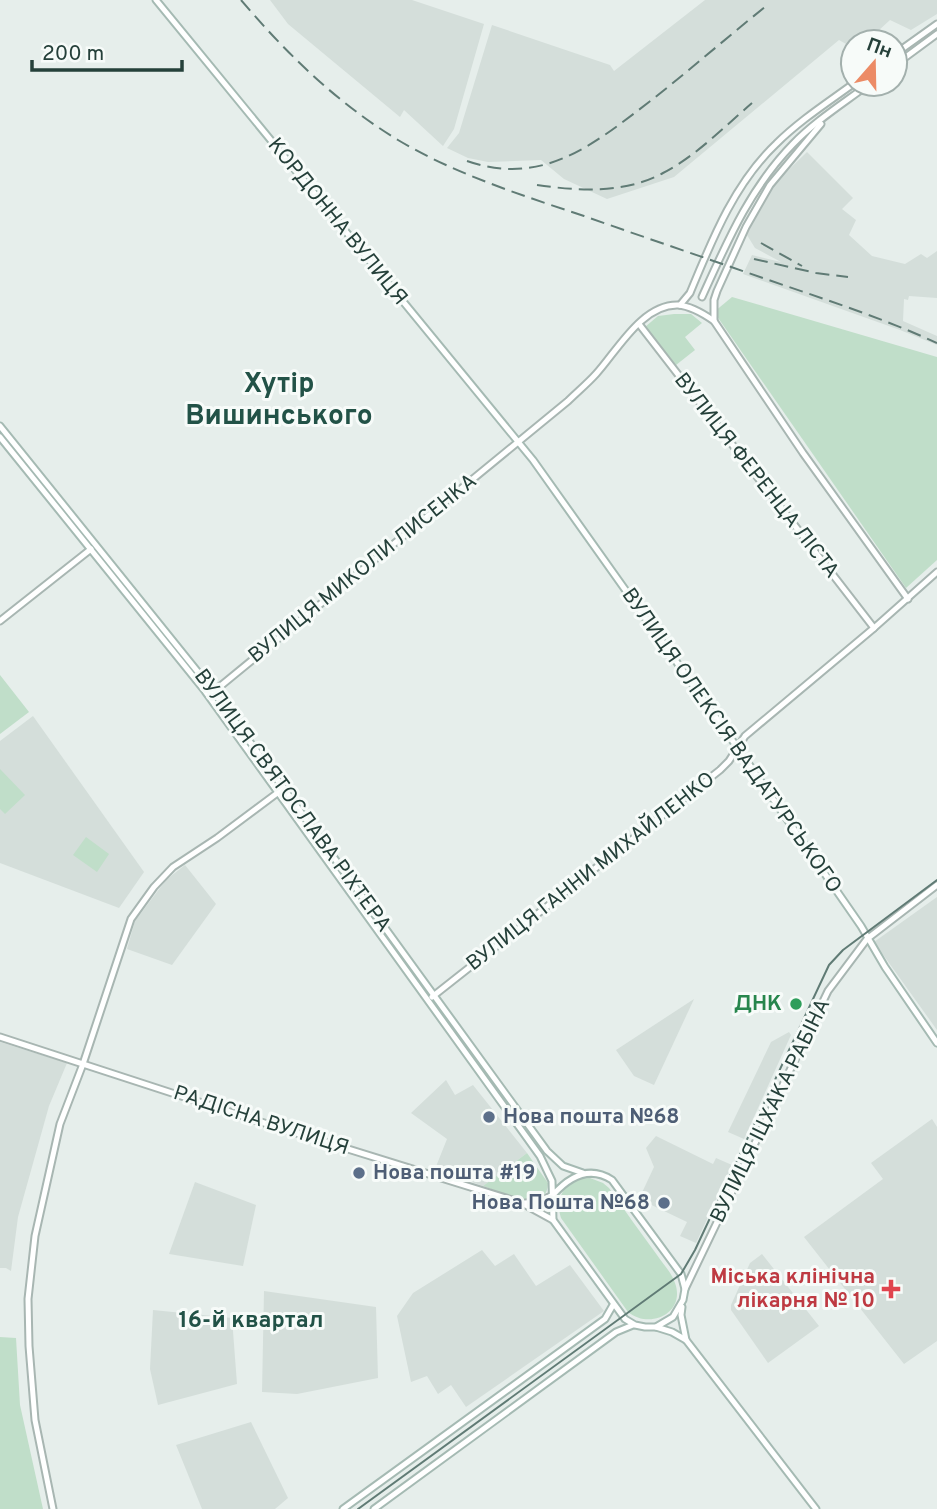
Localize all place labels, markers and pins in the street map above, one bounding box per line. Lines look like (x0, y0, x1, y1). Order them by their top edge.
place label: ДНК (734, 991, 782, 1018)
marker: ДНК (788, 996, 804, 1012)
place label: Нова пошта №68 (503, 1104, 680, 1131)
marker: Нова пошта №68 (481, 1109, 497, 1125)
place label: Нова пошта #19 (373, 1160, 535, 1187)
marker: Нова пошта #19 (351, 1165, 367, 1181)
place label: Нова Пошта №68 (472, 1190, 650, 1217)
marker: Нова Пошта №68 (656, 1195, 672, 1211)
place label: Міська клінічна лікарня № 10 (710, 1264, 875, 1315)
marker: Міська клінічна лікарня № 10 (881, 1279, 901, 1299)

